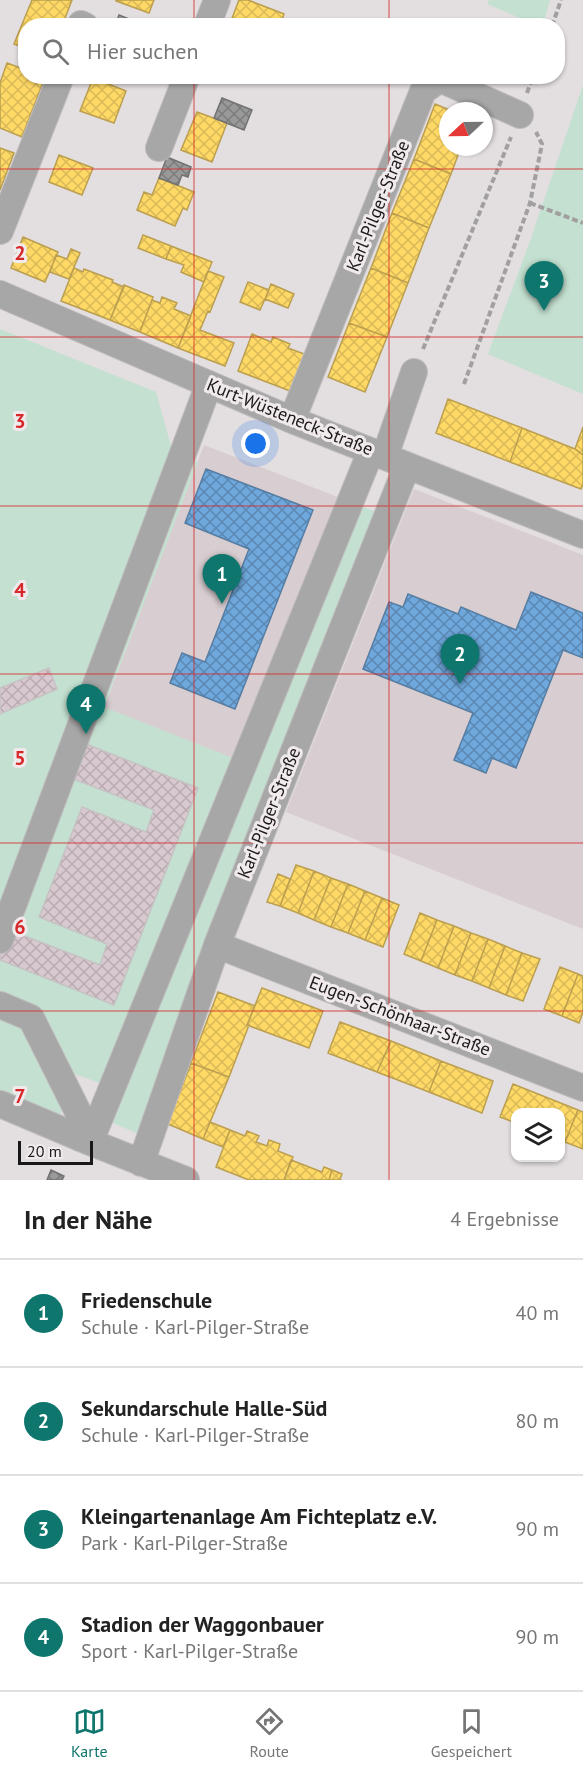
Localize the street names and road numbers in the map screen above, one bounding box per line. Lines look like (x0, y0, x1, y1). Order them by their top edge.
street label: Karl-Pilger-Straße (341, 137, 414, 275)
street label: Kurt-Wüsteneck-Straße (204, 373, 377, 460)
street label: Karl-Pilger-Straße (232, 744, 305, 882)
street label: Eugen-Schönhaar-Straße (306, 970, 494, 1061)

